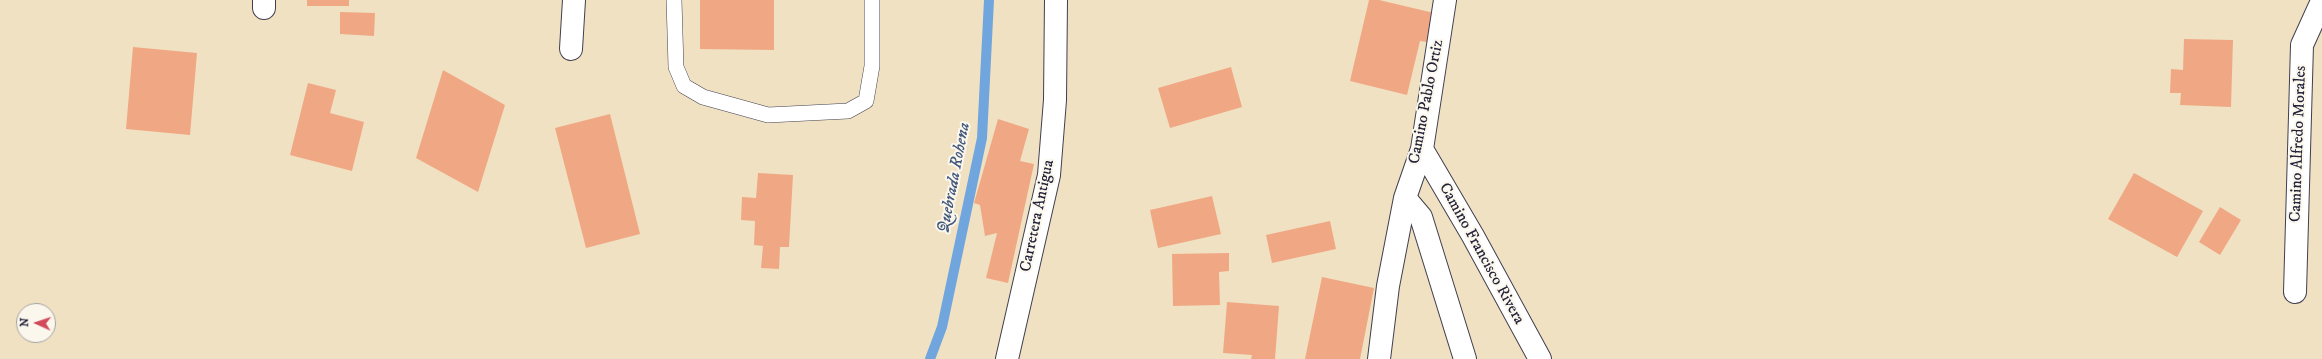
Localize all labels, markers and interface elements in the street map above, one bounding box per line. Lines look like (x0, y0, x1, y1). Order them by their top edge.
street label: Camino Pablo Ortiz (1406, 38, 1448, 166)
street label: Camino Alfredo Morales (2287, 65, 2311, 223)
water label: Quebrada Rohena (934, 121, 976, 235)
street label: Carretera Antigua (1017, 158, 1059, 274)
street label: Camino Francisco Rivera (1434, 180, 1528, 328)
north arrow (16, 303, 56, 343)
text: N (18, 318, 32, 327)

